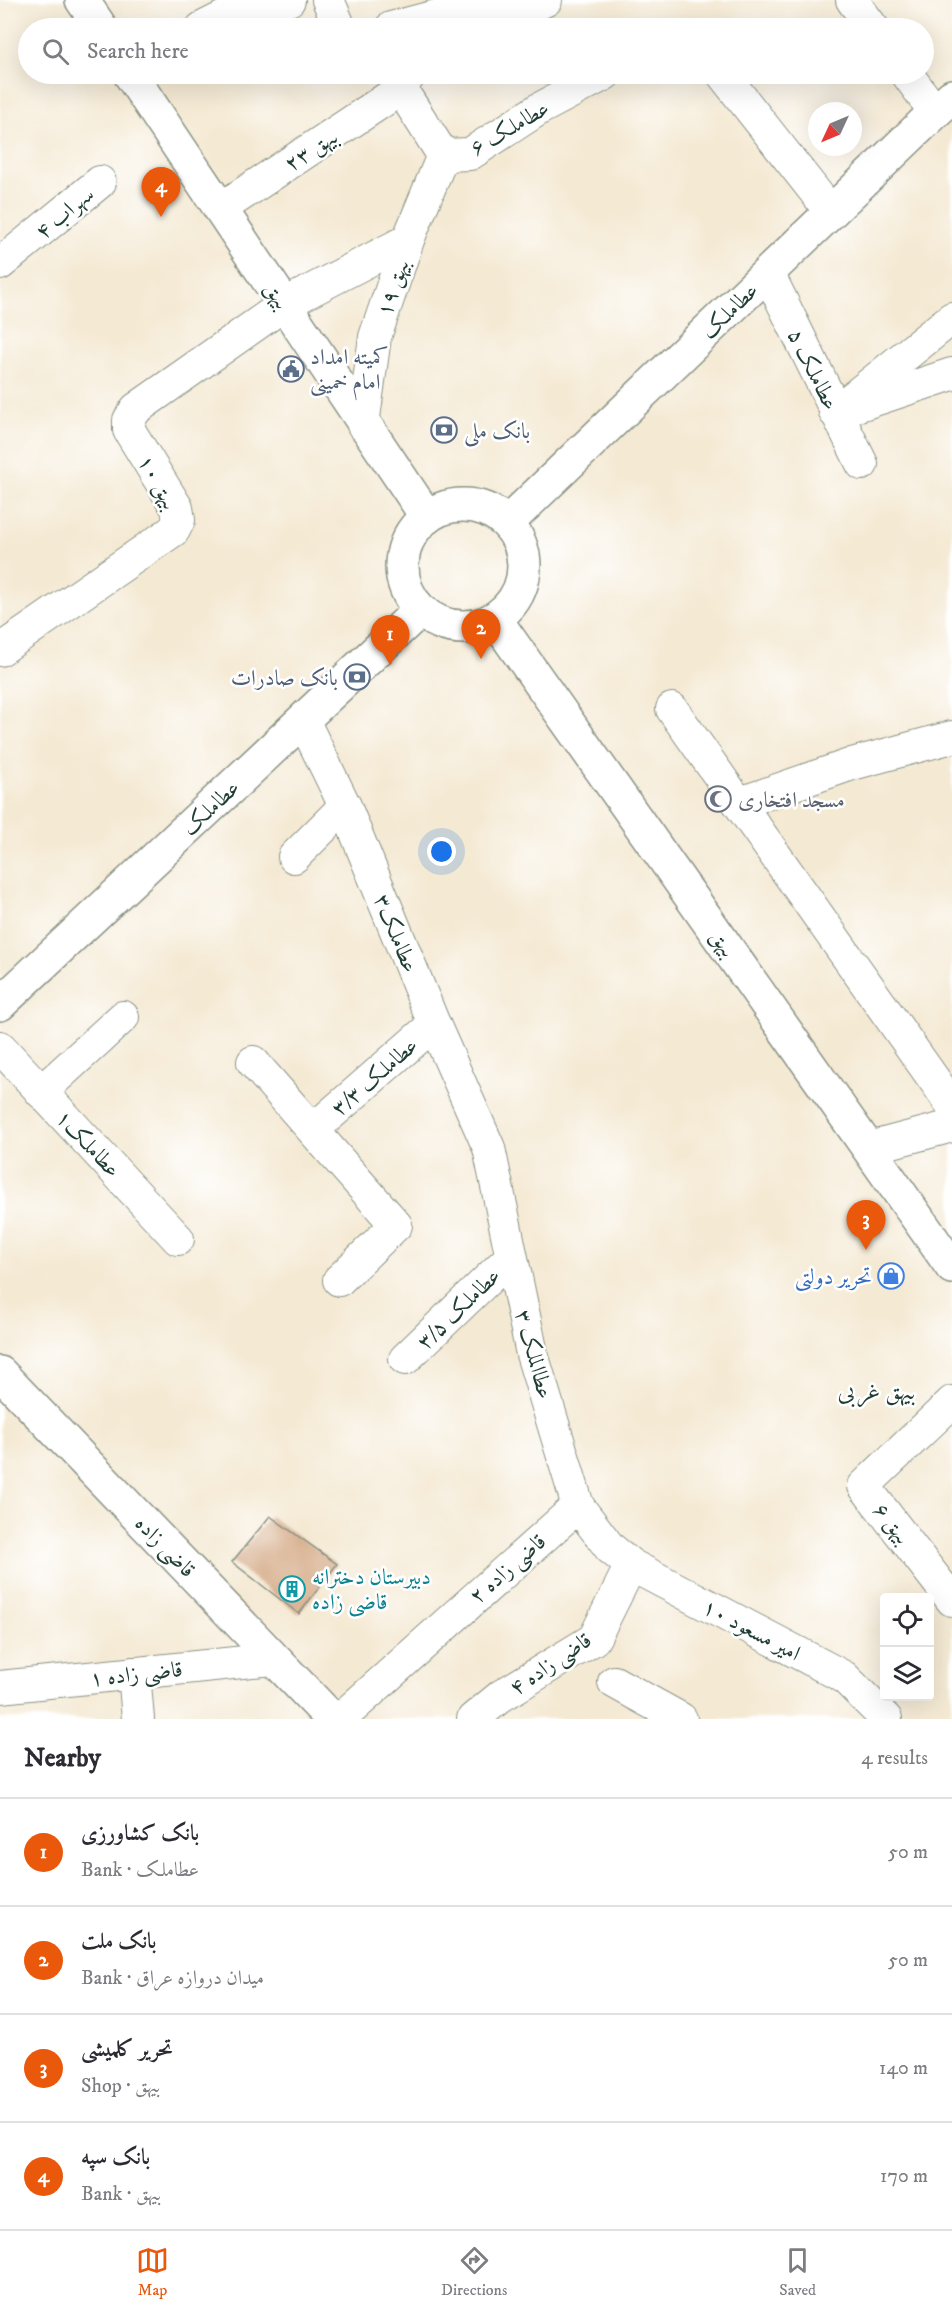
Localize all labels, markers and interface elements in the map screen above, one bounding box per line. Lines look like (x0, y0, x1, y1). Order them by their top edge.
search box (18, 18, 934, 84)
icon: search (39, 35, 72, 68)
text: Search here (87, 38, 189, 65)
street label: عطاملک ۶ (465, 95, 554, 162)
north arrow (808, 102, 862, 156)
street label: بیهق ۲۳ (280, 123, 344, 178)
pin: 4 (142, 168, 180, 217)
street label: سهراب ۴ (30, 181, 100, 245)
street label: بیهق ۱۹ (371, 255, 416, 320)
street label: بیهق (258, 276, 296, 315)
street label: عطاملک (696, 277, 764, 345)
street label: عطاملک ۵ (781, 325, 844, 415)
place label: کمیته امداد امام خمینی (310, 344, 389, 401)
public building icon: کمیته امداد امام خمینی (276, 354, 306, 384)
bank icon: بانک ملی (429, 415, 459, 445)
place label: بانک ملی (464, 418, 530, 447)
street label: بیهق ۱۰ (132, 450, 184, 515)
pin: 2 (462, 610, 500, 659)
pin: 1 (370, 616, 410, 665)
bank icon: بانک صادرات (342, 662, 372, 692)
place label: بانک صادرات (231, 665, 338, 692)
street label: عطاملک (176, 775, 246, 842)
mosque icon: مسجد افتخاری (703, 784, 733, 814)
place label: مسجد افتخاری (738, 787, 845, 814)
your location (427, 837, 456, 866)
street label: عطاملک۳ (368, 890, 424, 977)
street label: بیهق (704, 924, 742, 963)
street label: عطاملک ۳/۳ (326, 1032, 424, 1122)
street label: عطاملک۱ (50, 1105, 126, 1183)
pin: 3 (846, 1200, 886, 1250)
shop icon: تحریر دولتی (876, 1261, 906, 1291)
street label: عطاملک ۳/۵ (412, 1263, 507, 1356)
place label: تحریر دولتی (795, 1264, 872, 1292)
street label: عطاالملک ۳ (509, 1307, 558, 1402)
district label: بیهق غربی (838, 1377, 916, 1408)
street label: بیهق ۶ (867, 1497, 917, 1550)
street label: قاضی زاده (128, 1510, 201, 1584)
street label: قاضی زاده ۲ (464, 1528, 553, 1611)
place label: دبیرستان دخترانه قاضی زاده (312, 1564, 431, 1617)
building icon: دبیرستان دخترانه قاضی زاده (277, 1574, 307, 1604)
street label: امیر مسعود ۱۰ (698, 1593, 805, 1667)
map controls (880, 1593, 934, 1701)
button: locate (880, 1593, 934, 1647)
street label: قاضی زاده ۴ (505, 1627, 598, 1702)
button: layers (880, 1647, 934, 1701)
street label: قاضی زاده ۱ (88, 1656, 184, 1694)
text: Nearby (24, 1742, 101, 1775)
text: 4 results (861, 1746, 928, 1771)
text: بانک کشاورزی (81, 1820, 199, 1847)
text: 1 (40, 1840, 47, 1865)
text: 50 m (888, 1840, 928, 1865)
text: Bank · عطاملک (81, 1858, 199, 1883)
text: بانک ملت (81, 1928, 156, 1955)
text: 2 (39, 1948, 48, 1973)
text: 50 m (888, 1948, 928, 1973)
text: Bank · میدان دروازه عراق (81, 1966, 264, 1991)
text: تحریر کلمیشی (81, 2036, 173, 2063)
text: 3 (40, 2056, 47, 2081)
text: 140 m (879, 2056, 928, 2081)
text: Shop · بیهق (81, 2074, 161, 2099)
text: بانک سپه (81, 2144, 150, 2171)
text: 4 (38, 2164, 49, 2189)
text: 170 m (880, 2164, 928, 2189)
text: Bank · بیهق (81, 2182, 162, 2207)
tab: Map (136, 2244, 169, 2300)
tab: Directions (441, 2244, 507, 2300)
tab: Saved (779, 2244, 816, 2300)

